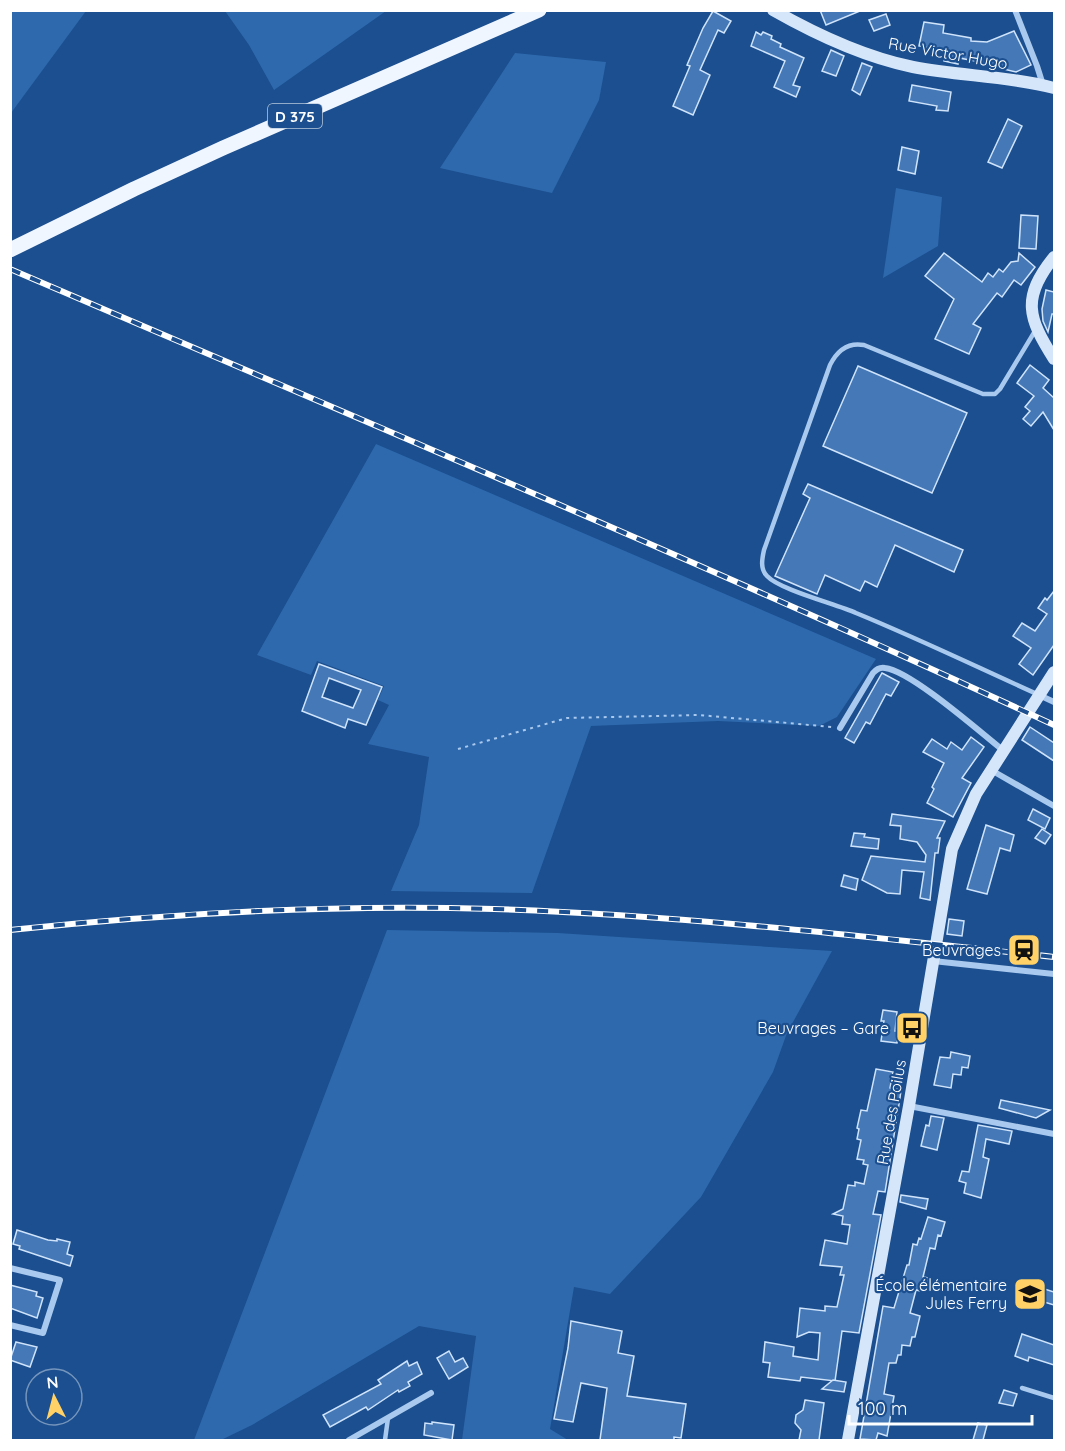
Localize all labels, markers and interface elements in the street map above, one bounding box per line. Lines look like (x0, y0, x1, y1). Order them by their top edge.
street label: Rue Victor Hugo (887, 33, 1009, 73)
road number: D 375 (268, 104, 322, 128)
station icon: Beuvrages (1006, 932, 1042, 968)
place label: Beuvrages (922, 940, 1001, 960)
bus stop icon: Beuvrages – Gare (894, 1010, 930, 1046)
place label: Beuvrages – Gare (757, 1018, 889, 1038)
street label: Rue des Poilus (872, 1058, 910, 1166)
place label: École élémentaire Jules Ferry (875, 1275, 1007, 1313)
school or university icon: École élémentaire Jules Ferry (1012, 1276, 1048, 1312)
north arrow (24, 1367, 84, 1427)
text: N (46, 1372, 59, 1393)
scale bar (849, 1388, 1032, 1426)
text: 100 m (858, 1397, 907, 1420)

